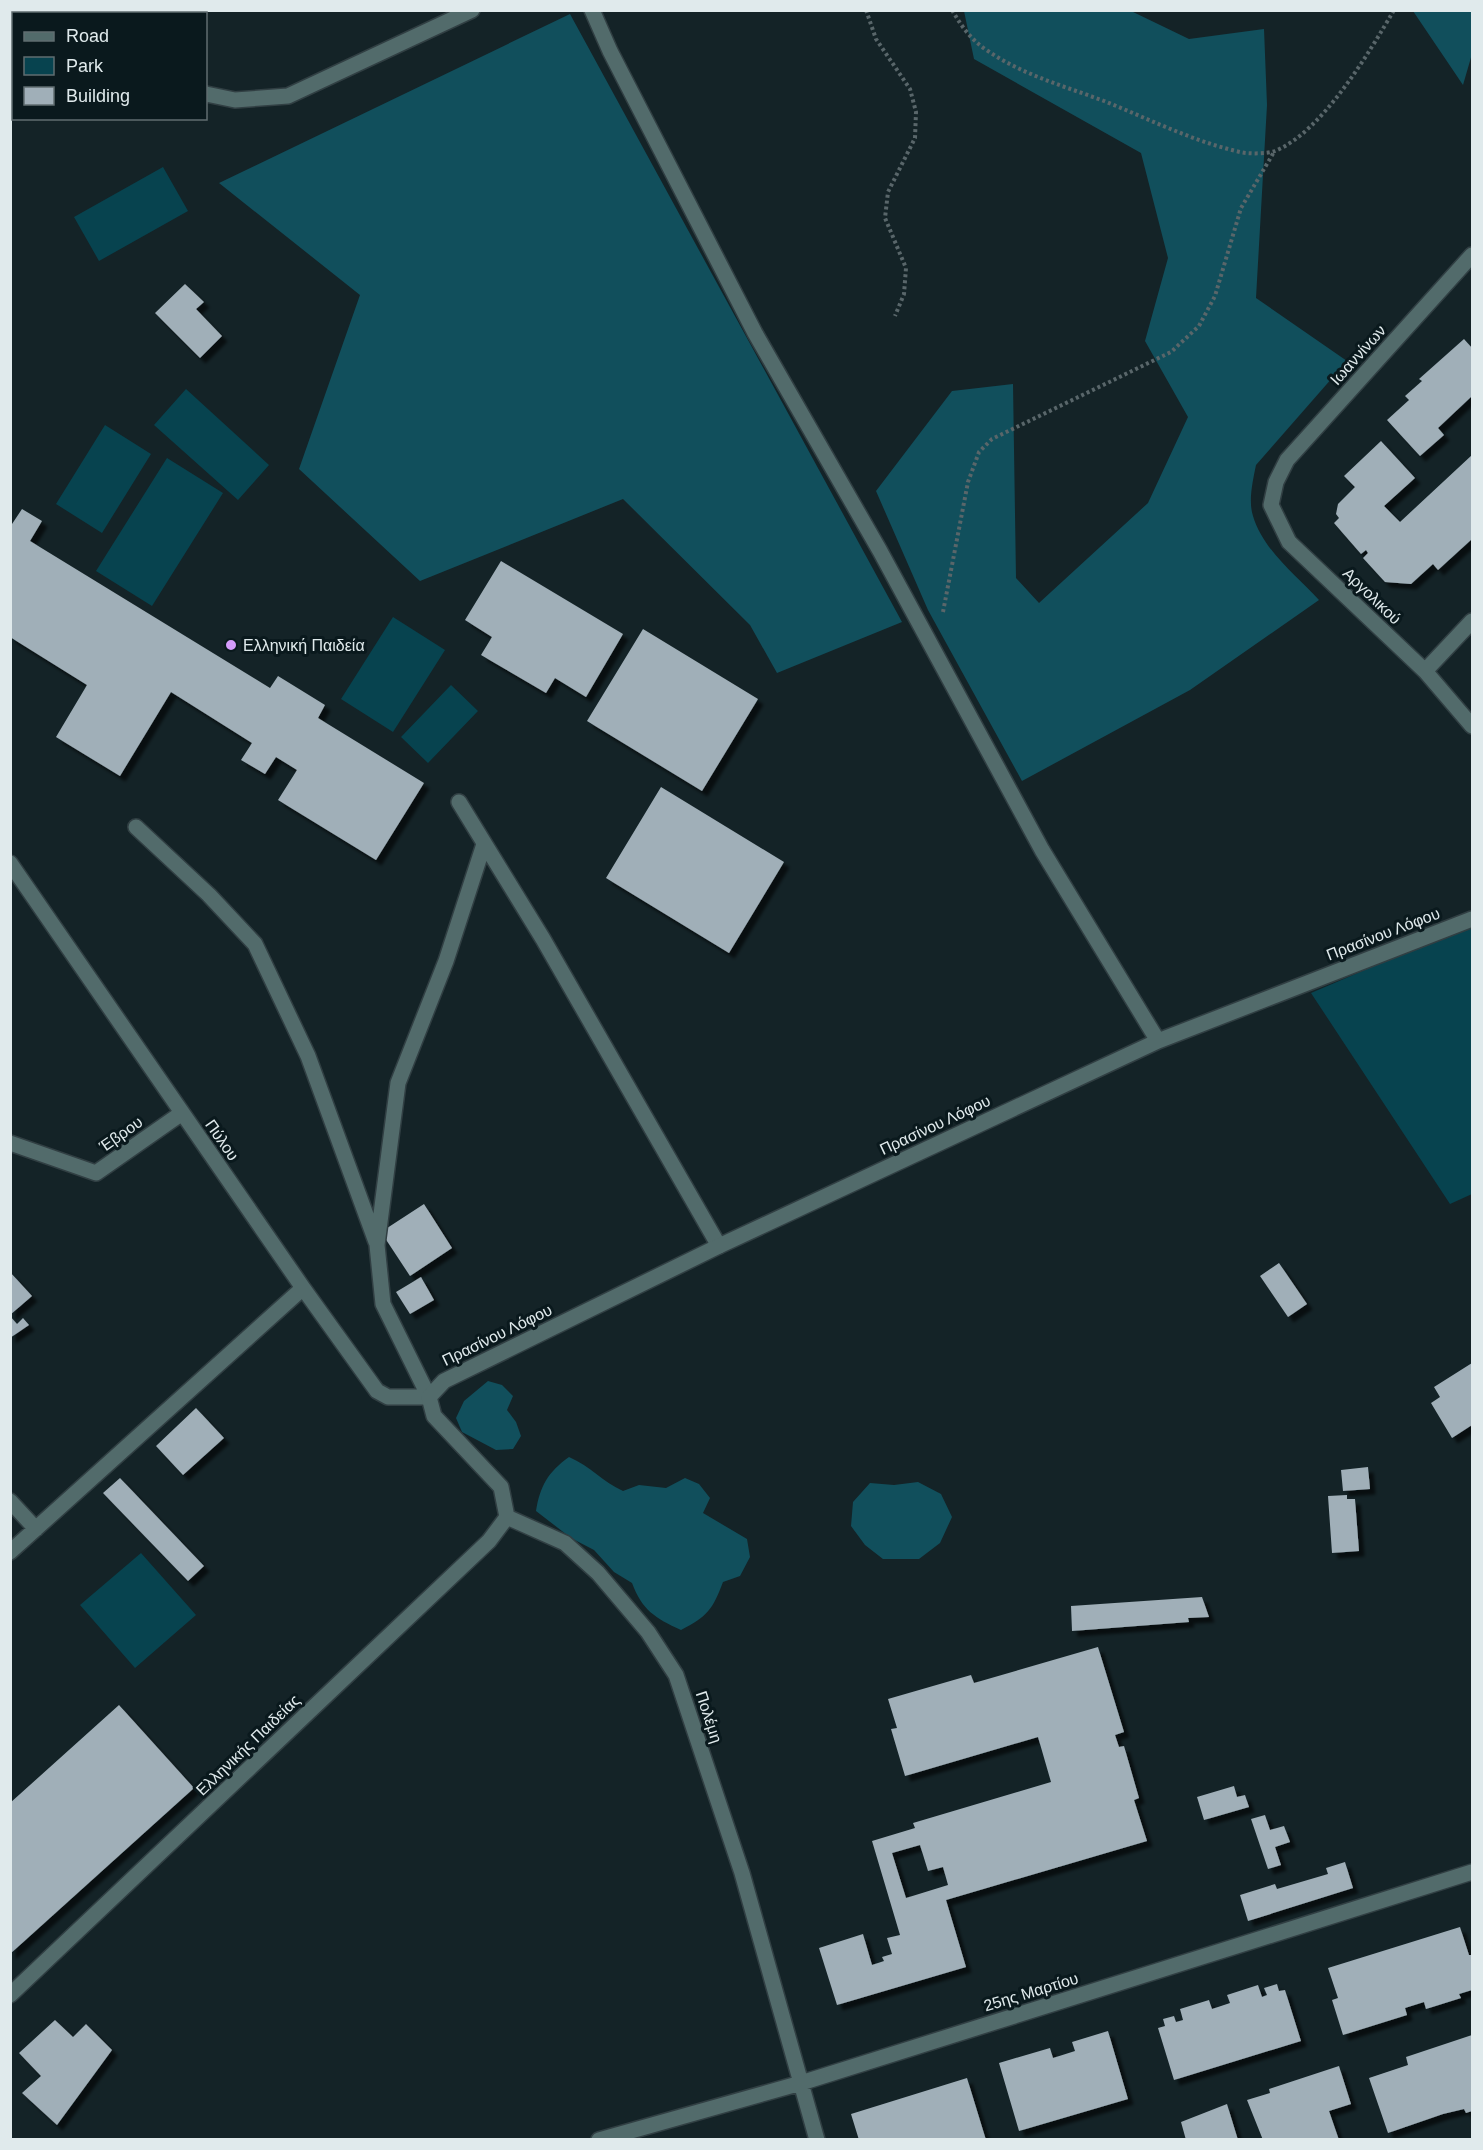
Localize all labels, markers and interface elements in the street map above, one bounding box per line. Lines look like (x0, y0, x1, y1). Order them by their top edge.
legend (12, 12, 207, 120)
text: Road (66, 26, 109, 46)
text: Park (66, 56, 104, 76)
text: Building (66, 86, 130, 106)
street label: Ιωαννίνων (1327, 322, 1389, 388)
street label: Αργολικού (1340, 564, 1404, 628)
place label: Ελληνική Παιδεία (243, 637, 365, 654)
marker: Ελληνική Παιδεία (224, 638, 238, 652)
street label: Πρασίνου Λόφου (1324, 905, 1442, 963)
street label: Πρασίνου Λόφου (877, 1092, 993, 1158)
street label: Έβρου (95, 1113, 146, 1155)
street label: Πύλου (202, 1116, 242, 1164)
street label: Πρασίνου Λόφου (439, 1301, 555, 1369)
street label: Πολέμη (693, 1689, 725, 1745)
street label: Ελληνικής Παιδείας (193, 1691, 303, 1799)
street label: 25ης Μαρτίου (982, 1970, 1080, 2014)

